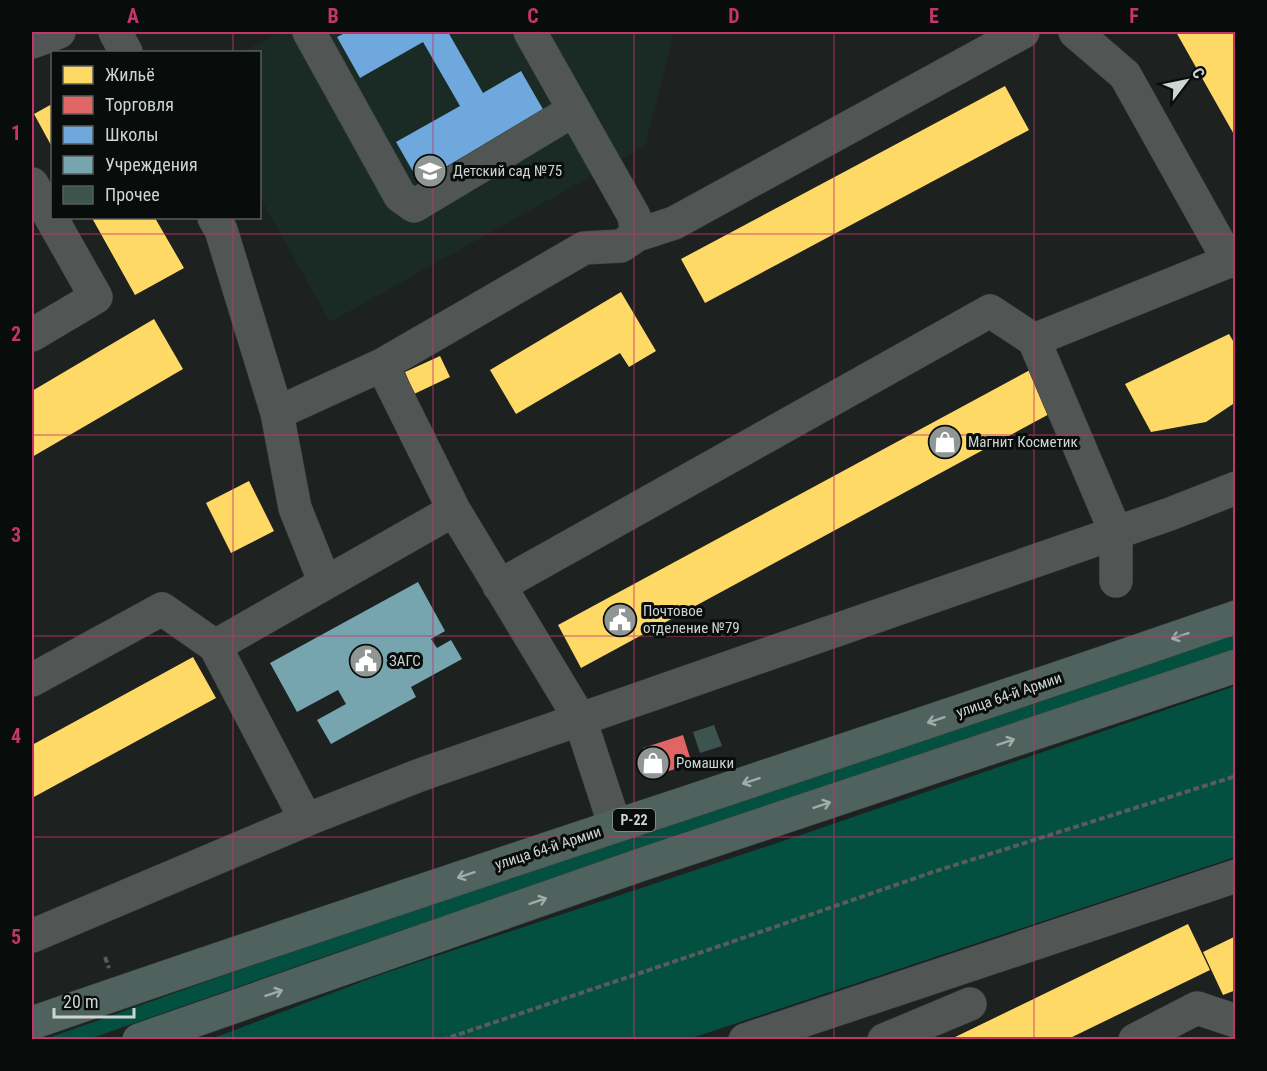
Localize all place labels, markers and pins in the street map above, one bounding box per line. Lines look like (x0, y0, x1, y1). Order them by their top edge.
school or university icon: Детский сад №75 (412, 153, 448, 189)
place label: Детский сад №75 (453, 162, 562, 180)
shop icon: Магнит Косметик (927, 424, 963, 460)
place label: Магнит Косметик (968, 433, 1078, 451)
public building icon: Почтовое отделение №79 (602, 602, 638, 638)
place label: Почтовое отделение №79 (643, 602, 740, 637)
public building icon: ЗАГС (348, 643, 384, 679)
place label: ЗАГС (389, 652, 421, 670)
shop icon: Ромашки (635, 745, 671, 781)
place label: Ромашки (676, 754, 734, 772)

